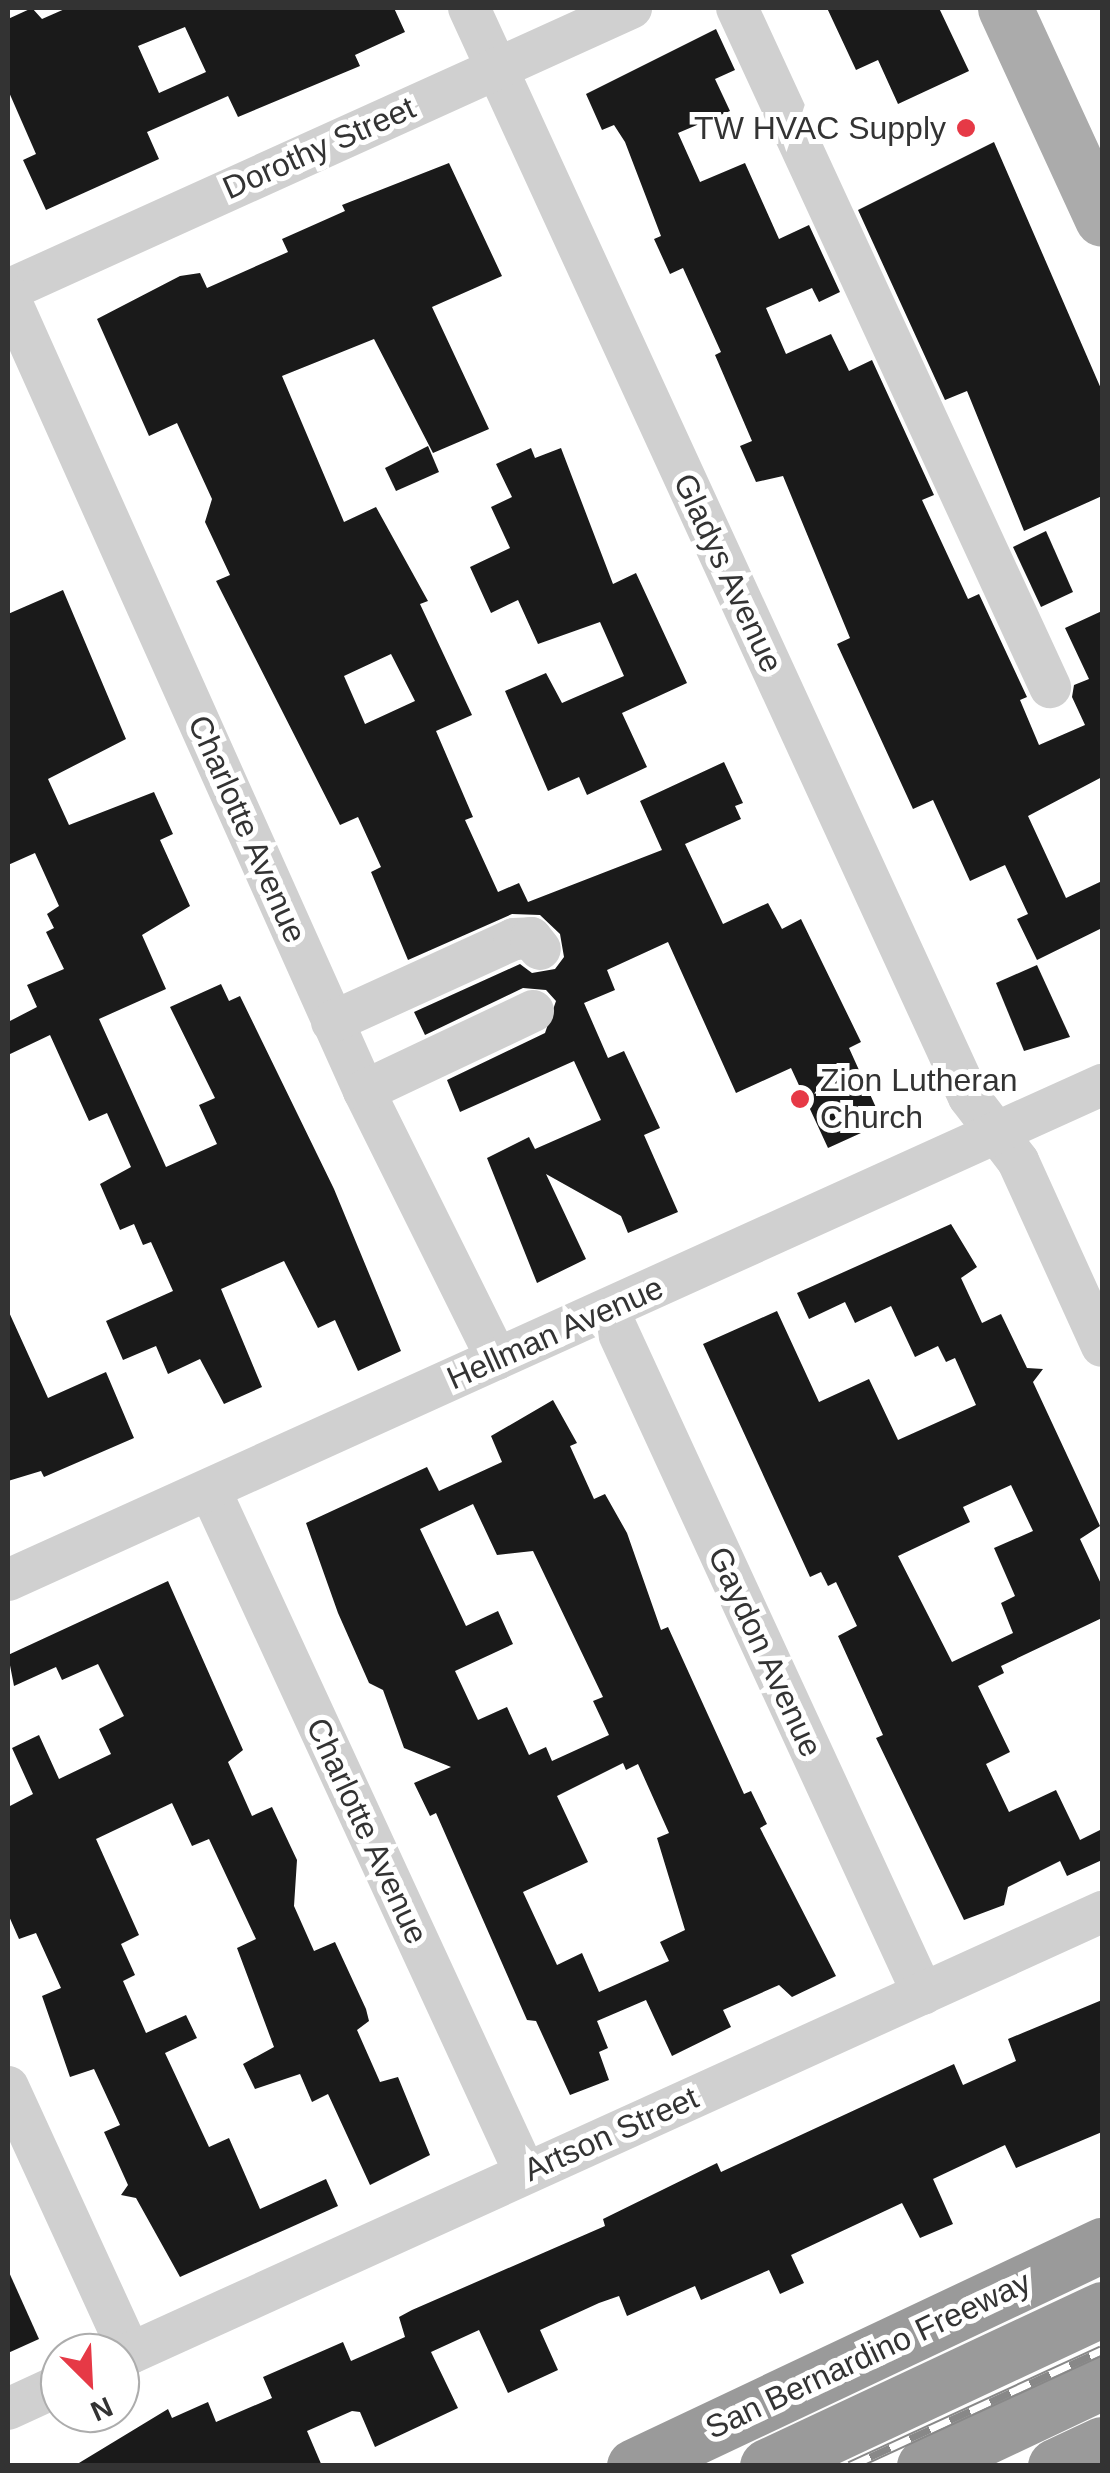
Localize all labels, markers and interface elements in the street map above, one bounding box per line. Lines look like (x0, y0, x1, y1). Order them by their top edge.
street label: Dorothy Street (217, 89, 421, 207)
place label: TW HVAC Supply (694, 109, 946, 147)
marker: TW HVAC Supply (955, 117, 977, 139)
street label: Gladys Avenue (665, 467, 791, 679)
street label: Charlotte Avenue (179, 709, 315, 949)
place label: Zion Lutheran Church (820, 1062, 1017, 1137)
marker: Zion Lutheran Church (789, 1088, 811, 1110)
street label: Hellman Avenue (440, 1268, 670, 1398)
street label: Gaydon Avenue (699, 1540, 831, 1764)
street label: Charlotte Avenue (297, 1711, 437, 1951)
street label: Artson Street (518, 2078, 704, 2190)
street label: San Bernardino Freeway (699, 2263, 1037, 2447)
north arrow (40, 2333, 140, 2433)
text: N (86, 2391, 117, 2427)

